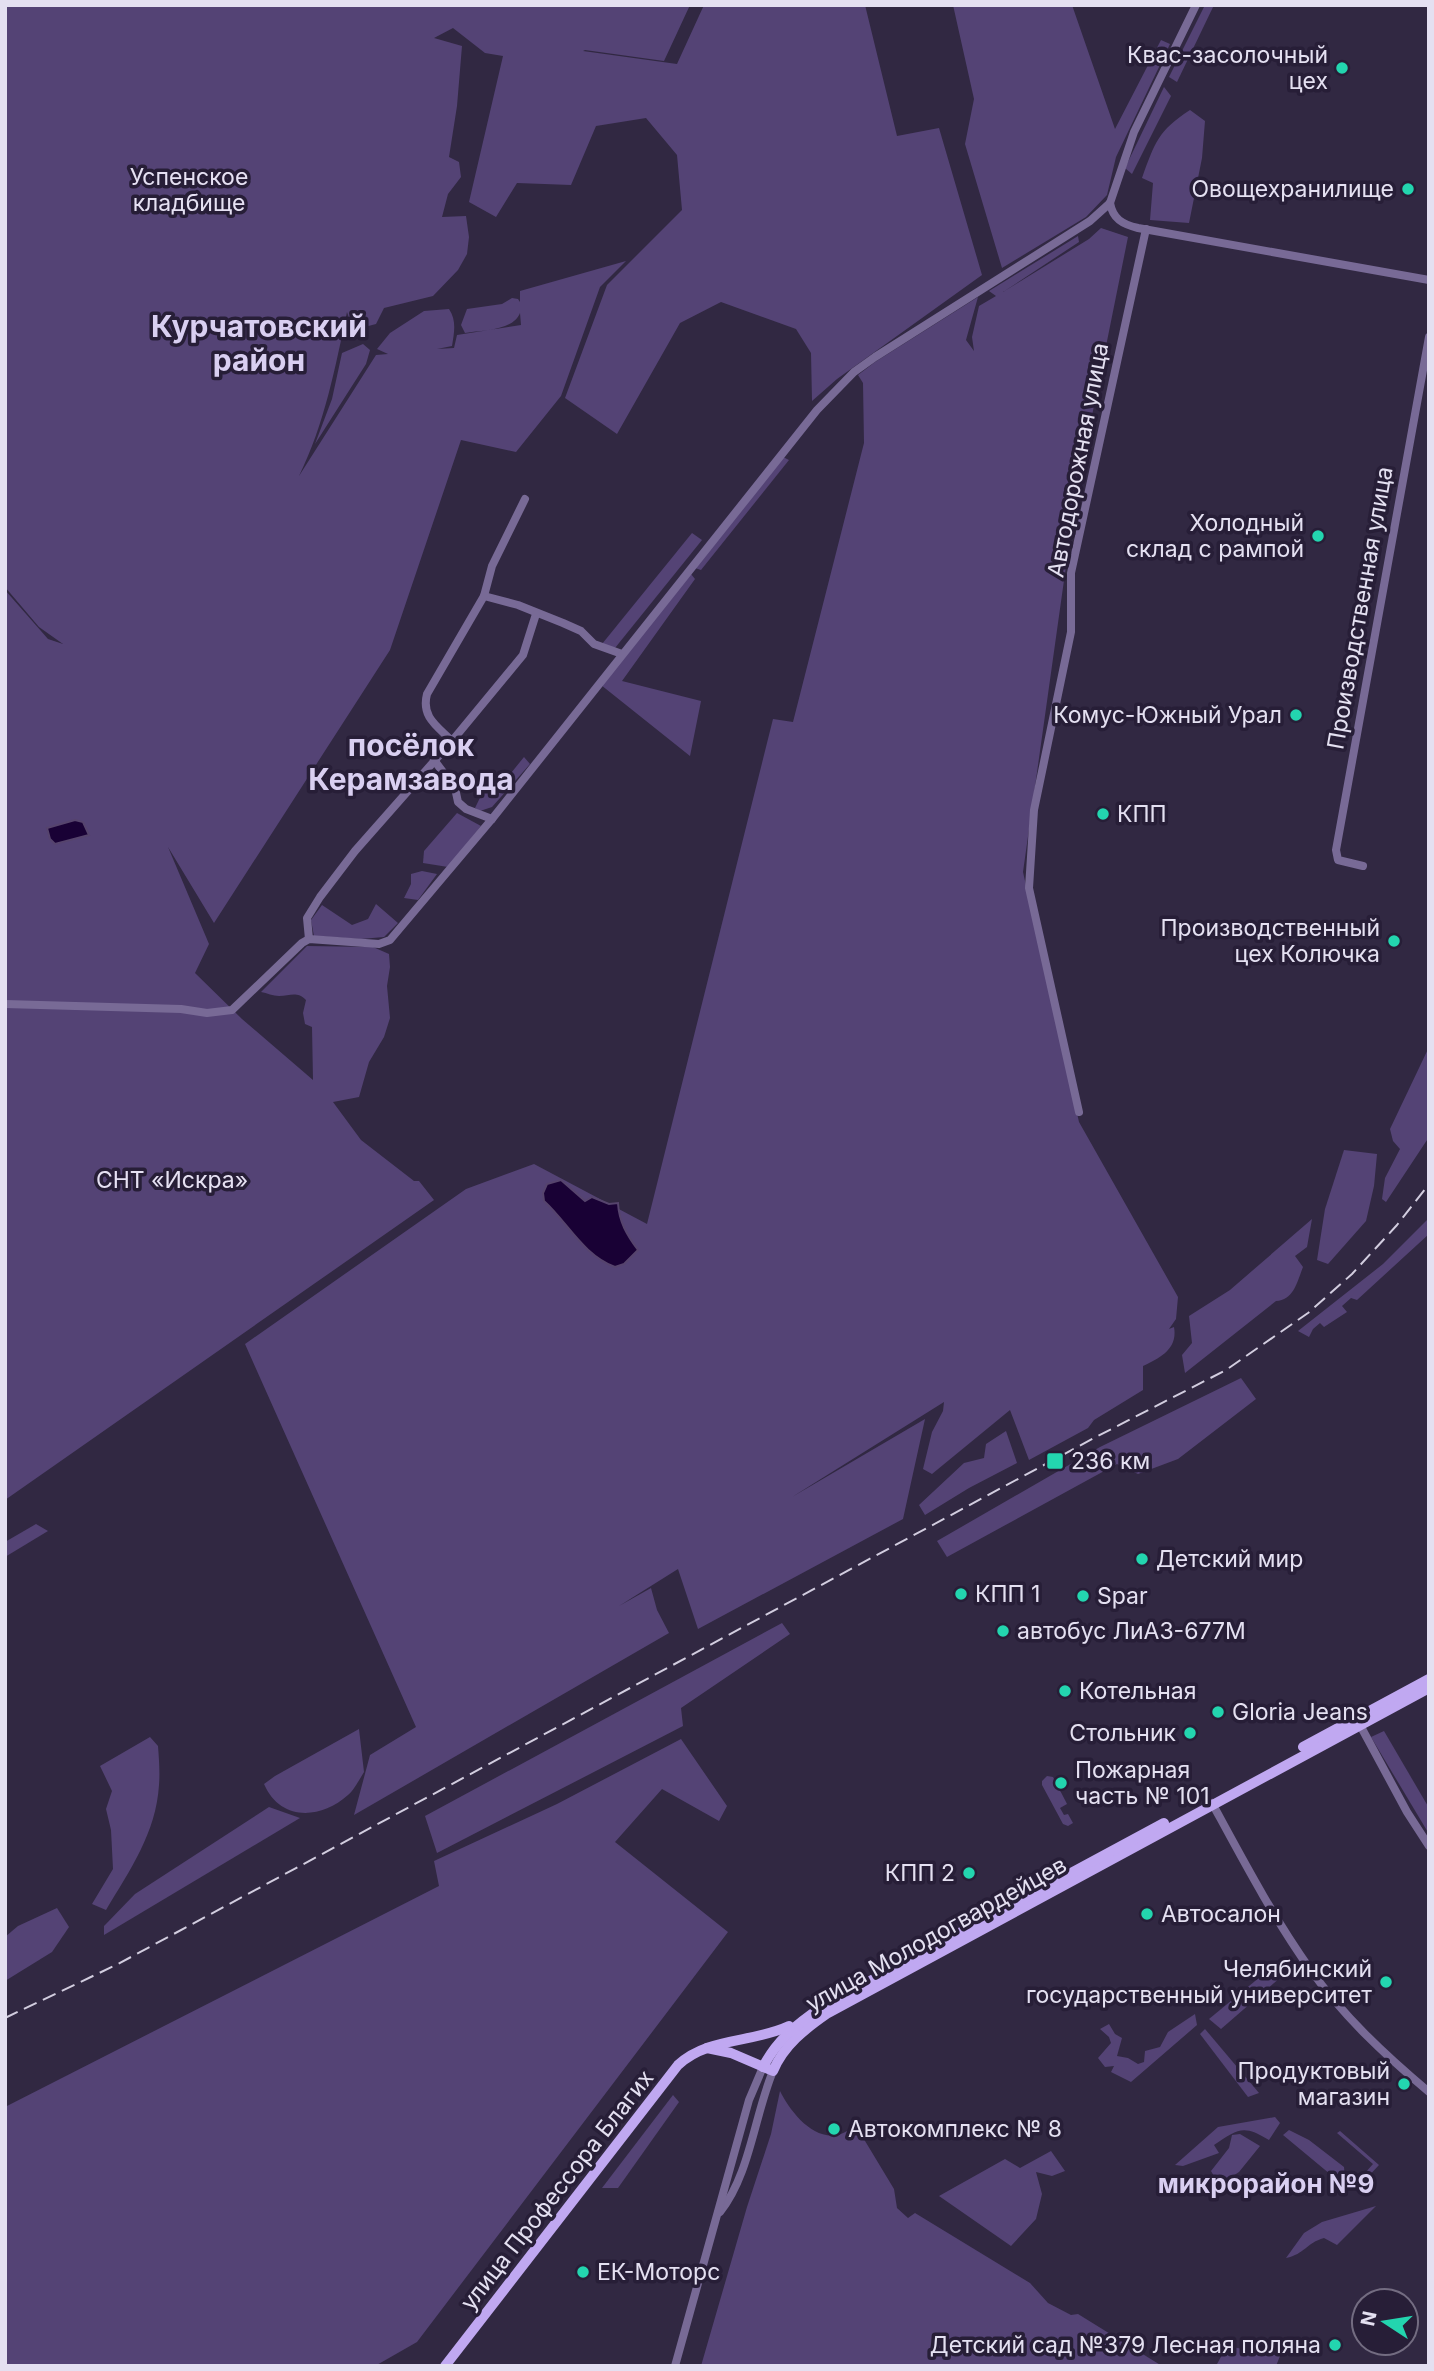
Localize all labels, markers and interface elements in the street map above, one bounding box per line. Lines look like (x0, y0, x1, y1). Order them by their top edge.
place label: Квас-засолочный цех (1127, 41, 1328, 95)
marker: Квас-засолочный цех (1334, 60, 1350, 76)
park label: Успенское кладбище (130, 163, 248, 217)
place label: Овощехранилище (1191, 175, 1394, 203)
marker: Овощехранилище (1400, 181, 1416, 197)
district label: Курчатовский район (151, 308, 367, 378)
street label: Автодорожная улица (1042, 340, 1114, 580)
street label: Производственная улица (1321, 465, 1399, 751)
place label: Холодный склад с рампой (1126, 509, 1304, 563)
marker: Холодный склад с рампой (1310, 528, 1326, 544)
place label: Комус-Южный Урал (1053, 701, 1282, 729)
marker: Комус-Южный Урал (1288, 707, 1304, 723)
district label: посёлок Керамзавода (308, 727, 514, 797)
place label: КПП (1117, 800, 1167, 828)
marker: КПП (1095, 806, 1111, 822)
place label: Производственный цех Колючка (1160, 914, 1380, 968)
marker: Производственный цех Колючка (1386, 933, 1402, 949)
park label: СНТ «Искра» (96, 1166, 248, 1194)
place label: 236 км (1071, 1447, 1150, 1475)
marker: 236 км (1045, 1451, 1065, 1471)
place label: Детский мир (1156, 1545, 1303, 1573)
marker: Детский мир (1134, 1551, 1150, 1567)
place label: КПП 1 (975, 1580, 1040, 1608)
place label: Spar (1097, 1582, 1148, 1610)
marker: КПП 1 (953, 1586, 969, 1602)
marker: Spar (1075, 1588, 1091, 1604)
place label: автобус ЛиАЗ-677М (1017, 1617, 1246, 1645)
marker: автобус ЛиАЗ-677М (995, 1623, 1011, 1639)
place label: Котельная (1079, 1677, 1196, 1705)
marker: Котельная (1057, 1683, 1073, 1699)
place label: Gloria Jeans (1232, 1698, 1368, 1726)
marker: Gloria Jeans (1210, 1704, 1226, 1720)
place label: Стольник (1069, 1719, 1177, 1747)
marker: Стольник (1182, 1725, 1198, 1741)
place label: Пожарная часть № 101 (1075, 1756, 1210, 1810)
marker: Пожарная часть № 101 (1053, 1775, 1069, 1791)
street label: улица Молодогвардейцев (801, 1851, 1071, 2017)
place label: КПП 2 (885, 1859, 955, 1887)
marker: КПП 2 (961, 1865, 977, 1881)
place label: Автосалон (1161, 1900, 1281, 1928)
marker: Автосалон (1139, 1906, 1155, 1922)
place label: Челябинский государственный университет (1026, 1955, 1372, 2009)
marker: Челябинский государственный университет (1378, 1974, 1394, 1990)
place label: Продуктовый магазин (1238, 2057, 1390, 2111)
street label: улица Профессора Благих (454, 2064, 660, 2316)
marker: Продуктовый магазин (1396, 2076, 1412, 2092)
place label: Автокомплекс № 8 (848, 2115, 1062, 2143)
marker: Автокомплекс № 8 (826, 2121, 842, 2137)
district label: микрорайон №9 (1158, 2168, 1374, 2199)
place label: ЕК-Моторс (597, 2258, 720, 2286)
marker: ЕК-Моторс (575, 2264, 591, 2280)
north arrow (1350, 2287, 1420, 2357)
text: N (1356, 2309, 1382, 2328)
place label: Детский сад №379 Лесная поляна (930, 2331, 1321, 2359)
marker: Детский сад №379 Лесная поляна (1327, 2337, 1343, 2353)

